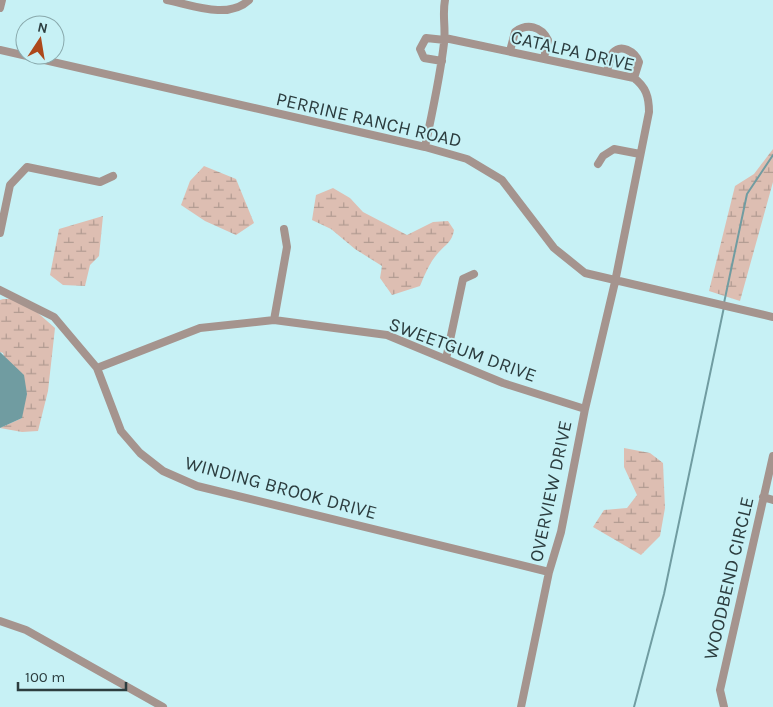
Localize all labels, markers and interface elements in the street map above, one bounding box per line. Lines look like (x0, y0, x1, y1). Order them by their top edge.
north arrow (15, 15, 65, 65)
text: N (36, 18, 49, 37)
street label: CATALPA DRIVE (509, 26, 637, 76)
street label: PERRINE RANCH ROAD (274, 88, 464, 152)
street label: SWEETGUM DRIVE (386, 313, 539, 387)
street label: OVERVIEW DRIVE (525, 418, 577, 564)
street label: WINDING BROOK DRIVE (182, 452, 379, 524)
street label: WOODBEND CIRCLE (700, 495, 758, 662)
scale bar (18, 660, 125, 692)
text: 100 m (25, 668, 65, 686)

